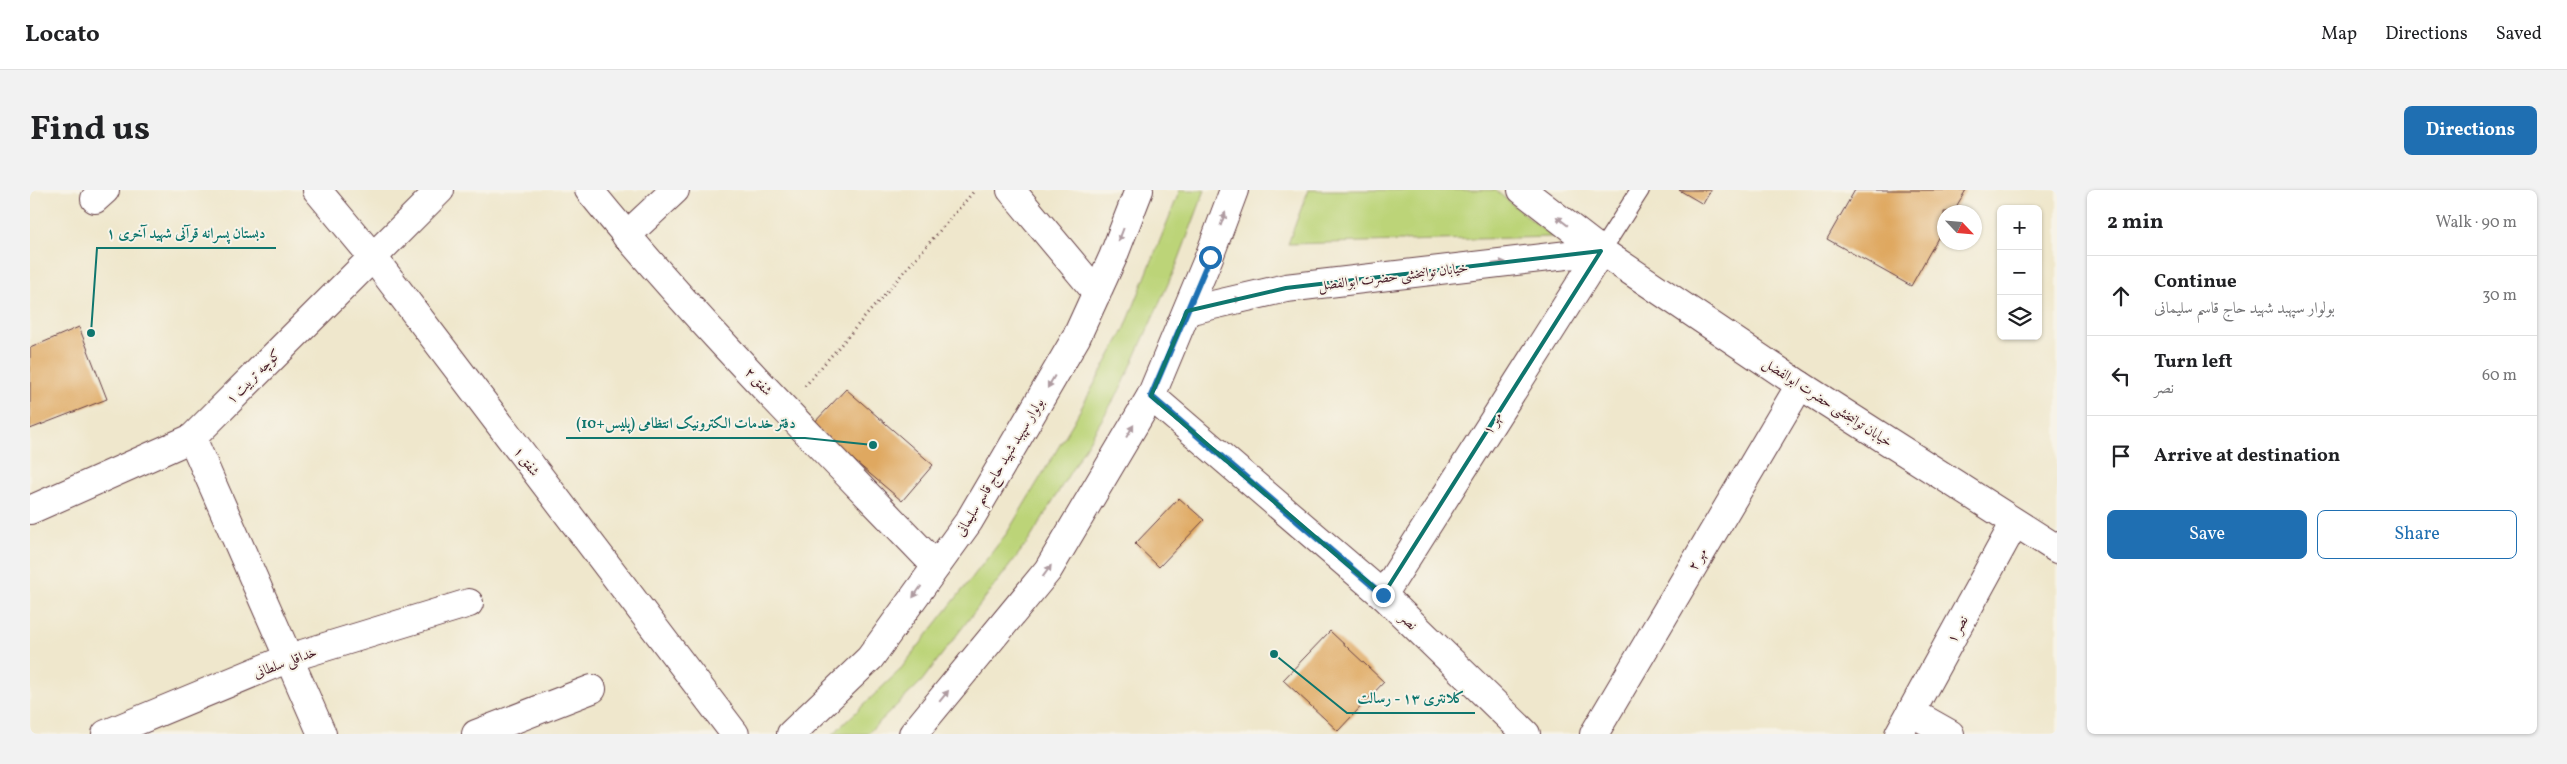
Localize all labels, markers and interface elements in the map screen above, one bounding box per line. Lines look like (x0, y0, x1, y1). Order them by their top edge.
text: Locato (25, 18, 100, 52)
text: Map (2321, 22, 2357, 47)
text: Directions (2385, 22, 2468, 47)
text: Saved (2496, 22, 2542, 47)
text: Find us (30, 106, 150, 154)
button: Directions (2404, 106, 2537, 155)
north arrow (1937, 205, 1982, 250)
map controls (1997, 205, 2042, 340)
button: + (1997, 205, 2042, 250)
text: 2 min (2107, 208, 2164, 237)
one-way arrow (1219, 211, 1227, 226)
text: Walk · 90 m (2435, 212, 2517, 234)
one-way arrow (1556, 216, 1569, 227)
callout: دبستان پسرانه قرآنی شهید آخری ۱ (97, 218, 276, 248)
text: دبستان پسرانه قرآنی شهید آخری ۱ (106, 224, 266, 245)
one-way arrow (1117, 228, 1124, 243)
route start (1199, 246, 1222, 269)
button: − (1997, 250, 2042, 295)
street label: خیابان توانبخشی حضرت ابوالفضل (1317, 259, 1469, 296)
one-way arrow (1491, 259, 1507, 267)
text: Continue (2154, 269, 2237, 295)
icon: ahead (2107, 282, 2135, 310)
text: 30 m (2482, 285, 2517, 307)
button: layers (1997, 295, 2042, 340)
one-way arrow (1227, 296, 1242, 304)
text: بولوار سپهبد شهید حاج قاسم سلیمانی (2154, 298, 2335, 320)
street label: کوچه تربیت ۱ (222, 345, 286, 409)
text: Turn left (2154, 349, 2233, 375)
street label: خیابان توانبخشی حضرت ابوالفضل (1759, 354, 1896, 452)
icon: left (2107, 362, 2135, 390)
street label: شفق ۲ (740, 364, 776, 401)
text: 60 m (2482, 365, 2517, 387)
one-way arrow (1046, 375, 1055, 388)
text: نصر (2154, 378, 2174, 400)
street label: بولوار سپهبد شهید حاج قاسم سلیمانی (951, 395, 1052, 542)
callout: دفتر خدمات الکترونیک انتظامی (پلیس+10) (566, 408, 805, 438)
street label: مهر ۱ (1479, 409, 1507, 439)
text: دفتر خدمات الکترونیک انتظامی (پلیس+10) (576, 414, 796, 435)
one-way arrow (1126, 425, 1135, 438)
icon: arrive (2107, 442, 2135, 470)
street label: شفق ۱ (508, 443, 543, 481)
text: Arrive at destination (2154, 443, 2340, 469)
button: Save (2107, 510, 2307, 559)
button: Share (2317, 510, 2517, 559)
street label: مهر ۲ (1684, 545, 1712, 575)
one-way arrow (1042, 564, 1052, 578)
route end (1372, 584, 1395, 607)
one-way arrow (912, 586, 922, 599)
street label: نصر (1394, 608, 1421, 635)
street label: نصر ۱ (1943, 612, 1974, 647)
street label: خداقلی سلطانی (251, 643, 320, 684)
callout: کلانتری ۱۳ - رسالت (1347, 683, 1475, 713)
text: کلانتری ۱۳ - رسالت (1357, 689, 1465, 710)
one-way arrow (938, 690, 949, 703)

